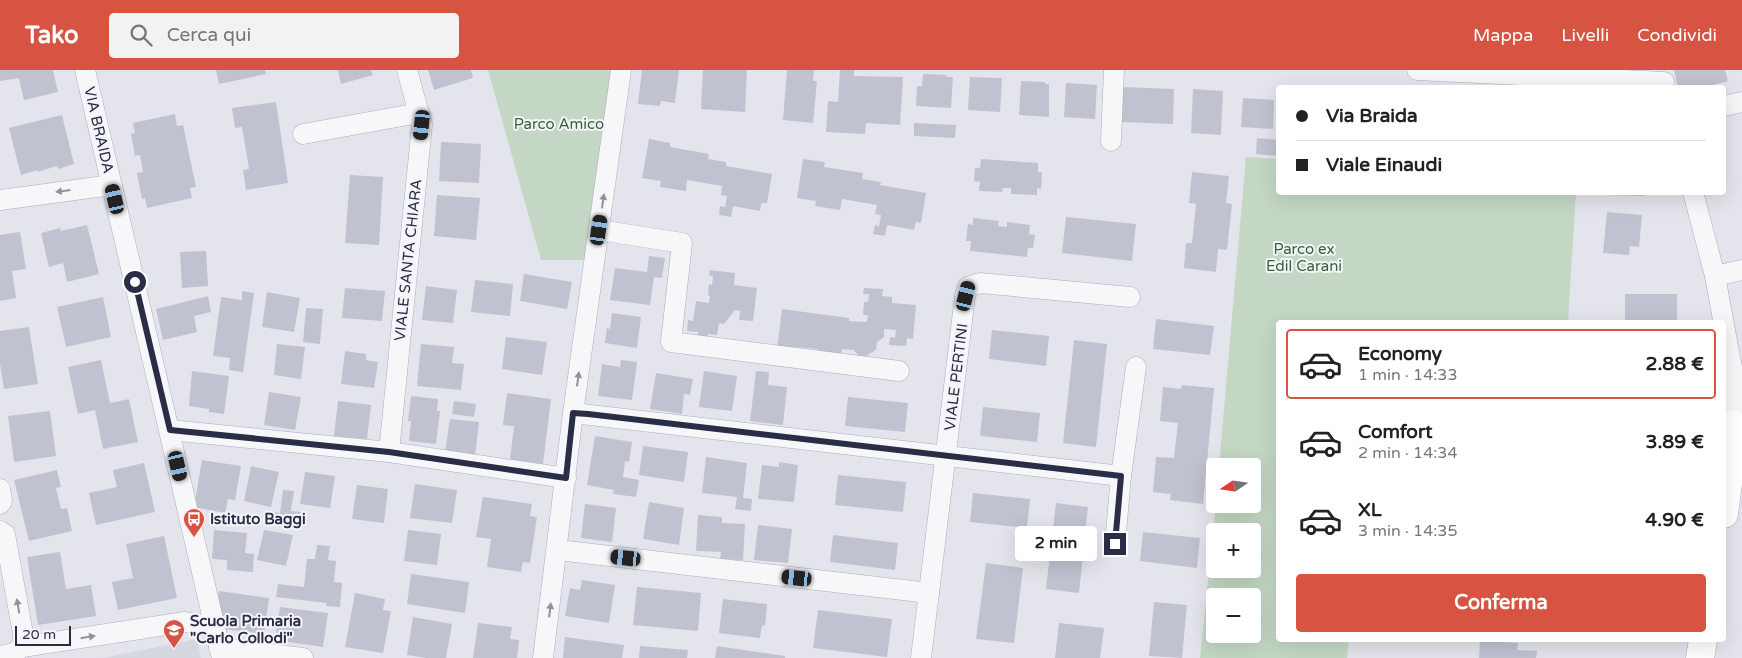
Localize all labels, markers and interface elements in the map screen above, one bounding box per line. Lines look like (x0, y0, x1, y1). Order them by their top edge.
search box (109, 13, 459, 58)
text: Tako (25, 21, 79, 50)
icon: search (127, 21, 155, 49)
text: Cerca qui (167, 24, 251, 46)
text: Mappa (1473, 24, 1533, 46)
text: Livelli (1561, 24, 1609, 46)
text: Condividi (1637, 24, 1717, 46)
street label: VIA BRAIDA (80, 85, 118, 175)
text: Via Braida (1326, 105, 1418, 127)
car (412, 109, 431, 141)
park label: Parco Amico (514, 115, 604, 133)
text: Viale Einaudi (1326, 154, 1442, 176)
street label: VIALE SANTA CHIARA (391, 178, 425, 342)
car (104, 183, 125, 215)
one-way arrow (55, 187, 71, 195)
one-way arrow (599, 192, 607, 208)
car (589, 214, 608, 246)
park label: Parco ex Edil Carani (1266, 240, 1342, 275)
route start (124, 271, 146, 293)
car (955, 280, 976, 312)
street label: VIALE PERTINI (940, 322, 972, 432)
icon: car (1298, 342, 1343, 387)
text: Economy (1358, 343, 1442, 365)
text: 2.88 € (1645, 353, 1704, 375)
text: 1 min · 14:33 (1358, 365, 1457, 385)
one-way arrow (574, 371, 582, 387)
icon: car (1298, 420, 1343, 465)
text: Comfort (1358, 421, 1432, 443)
text: 3.89 € (1645, 431, 1704, 453)
text: 2 min · 14:34 (1358, 443, 1457, 463)
car (167, 450, 188, 482)
north arrow (1206, 458, 1261, 512)
map controls (1206, 458, 1261, 643)
icon: car (1298, 498, 1343, 543)
text: XL (1358, 499, 1382, 521)
bus stop icon: Istituto Baggi (182, 507, 206, 538)
text: 4.90 € (1645, 509, 1704, 531)
place label: Istituto Baggi (210, 510, 306, 529)
text: 3 min · 14:35 (1358, 521, 1457, 541)
button: + (1206, 523, 1261, 578)
callout: 2 min (1015, 526, 1098, 562)
text: 2 min (1035, 533, 1077, 553)
route end (1104, 533, 1126, 555)
car (610, 549, 641, 567)
car (781, 569, 812, 587)
button: Conferma (1296, 574, 1706, 632)
button: − (1206, 588, 1261, 643)
one-way arrow (13, 597, 21, 613)
one-way arrow (546, 601, 554, 617)
place label: Scuola Primaria "Carlo Collodi" (190, 612, 301, 647)
school or university icon: Scuola Primaria "Carlo Collodi" (162, 618, 186, 649)
scale bar (15, 623, 71, 646)
text: 20 m (22, 626, 56, 643)
one-way arrow (80, 633, 96, 641)

